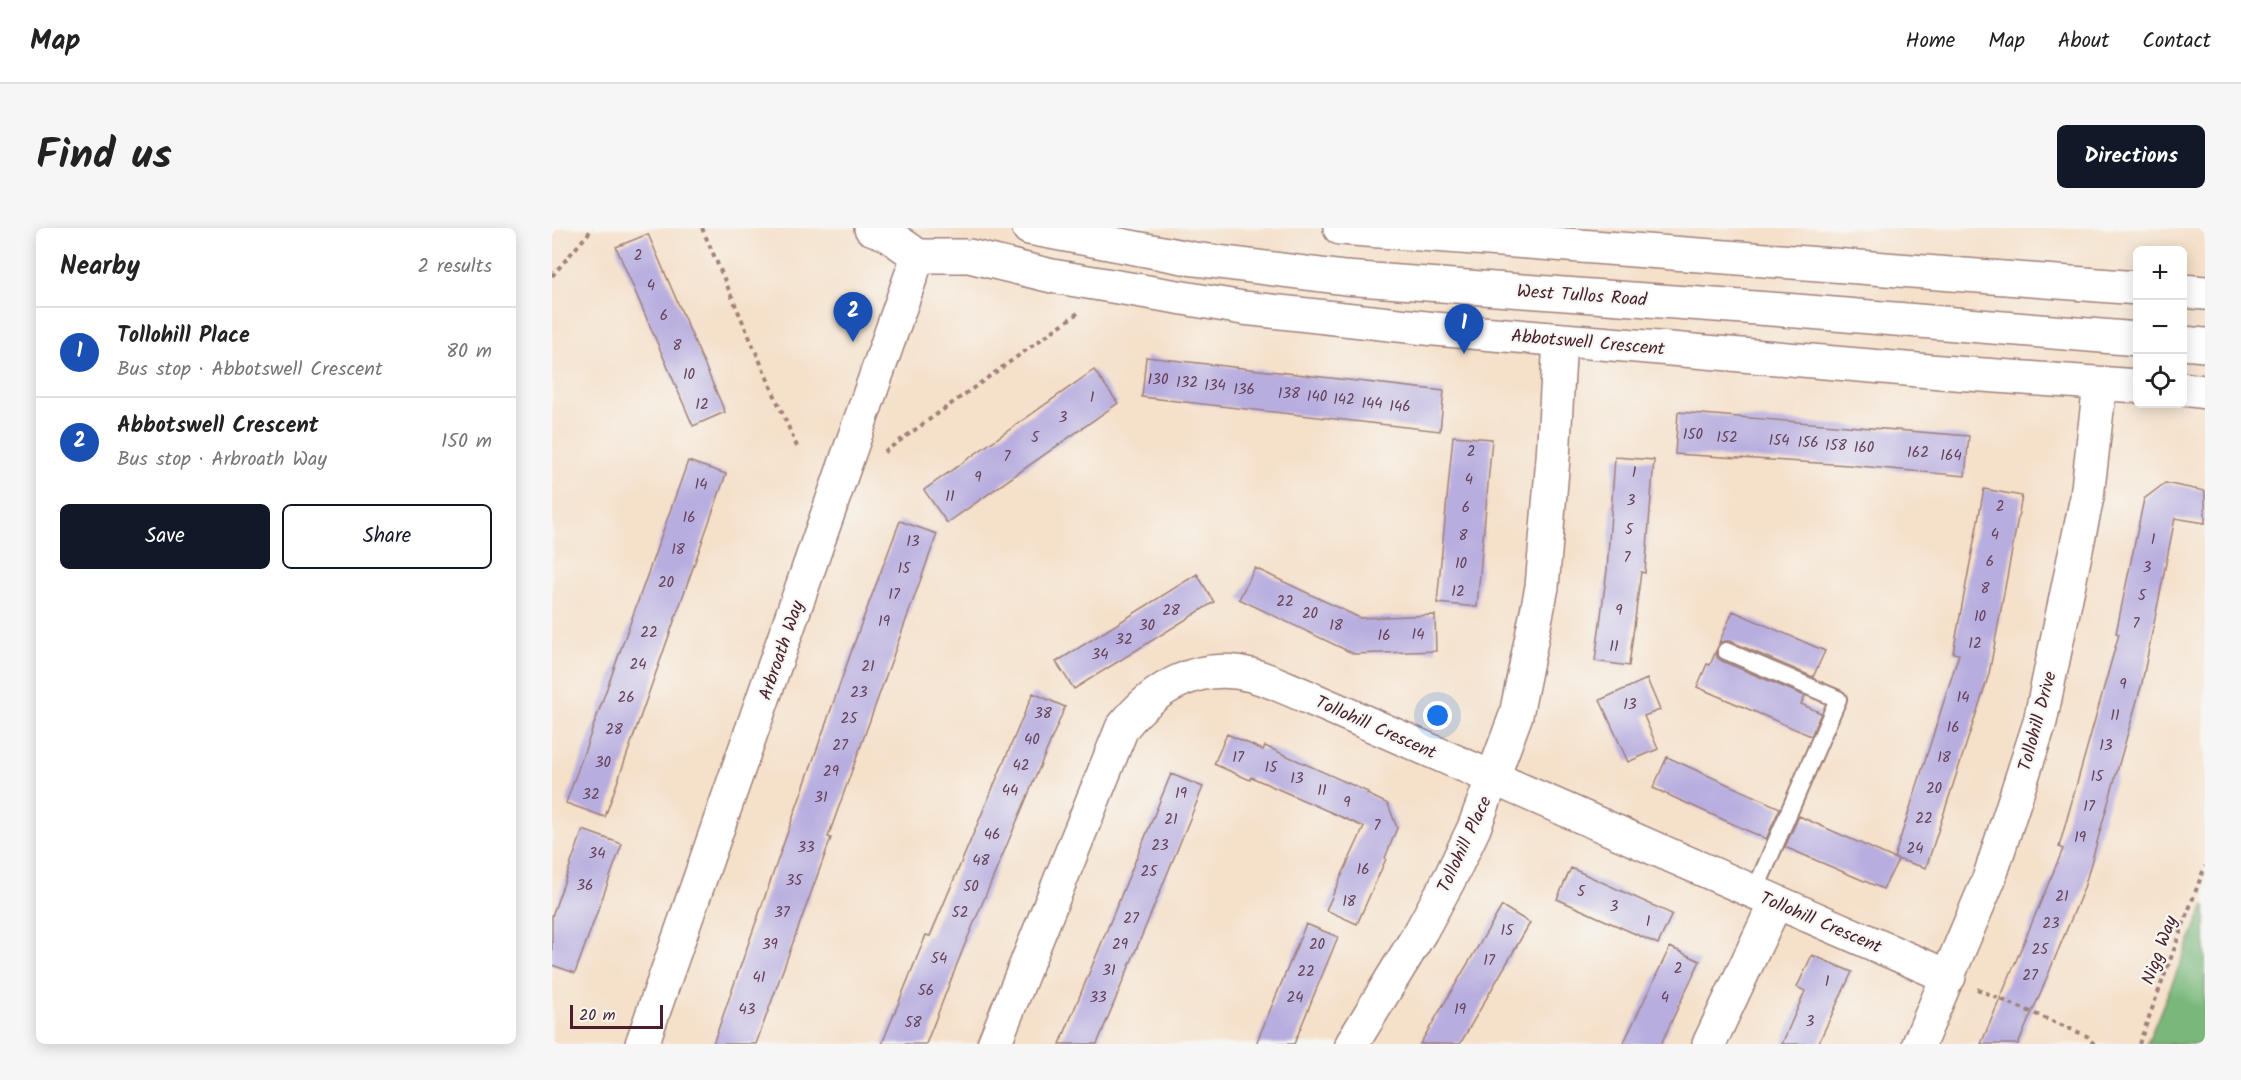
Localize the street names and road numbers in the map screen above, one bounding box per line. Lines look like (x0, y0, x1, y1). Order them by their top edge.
street label: West Tullos Road (1516, 277, 1649, 316)
street label: Abbotswell Crescent (1510, 322, 1667, 365)
street label: Arbroath Way (752, 596, 813, 704)
street label: Tollohill Drive (2011, 668, 2066, 775)
street label: Tollohill Crescent (1310, 689, 1442, 768)
street label: Tollohill Place (1430, 792, 1500, 898)
street label: Tollohill Crescent (1755, 885, 1887, 963)
street label: Nigg Way (2135, 911, 2186, 989)

